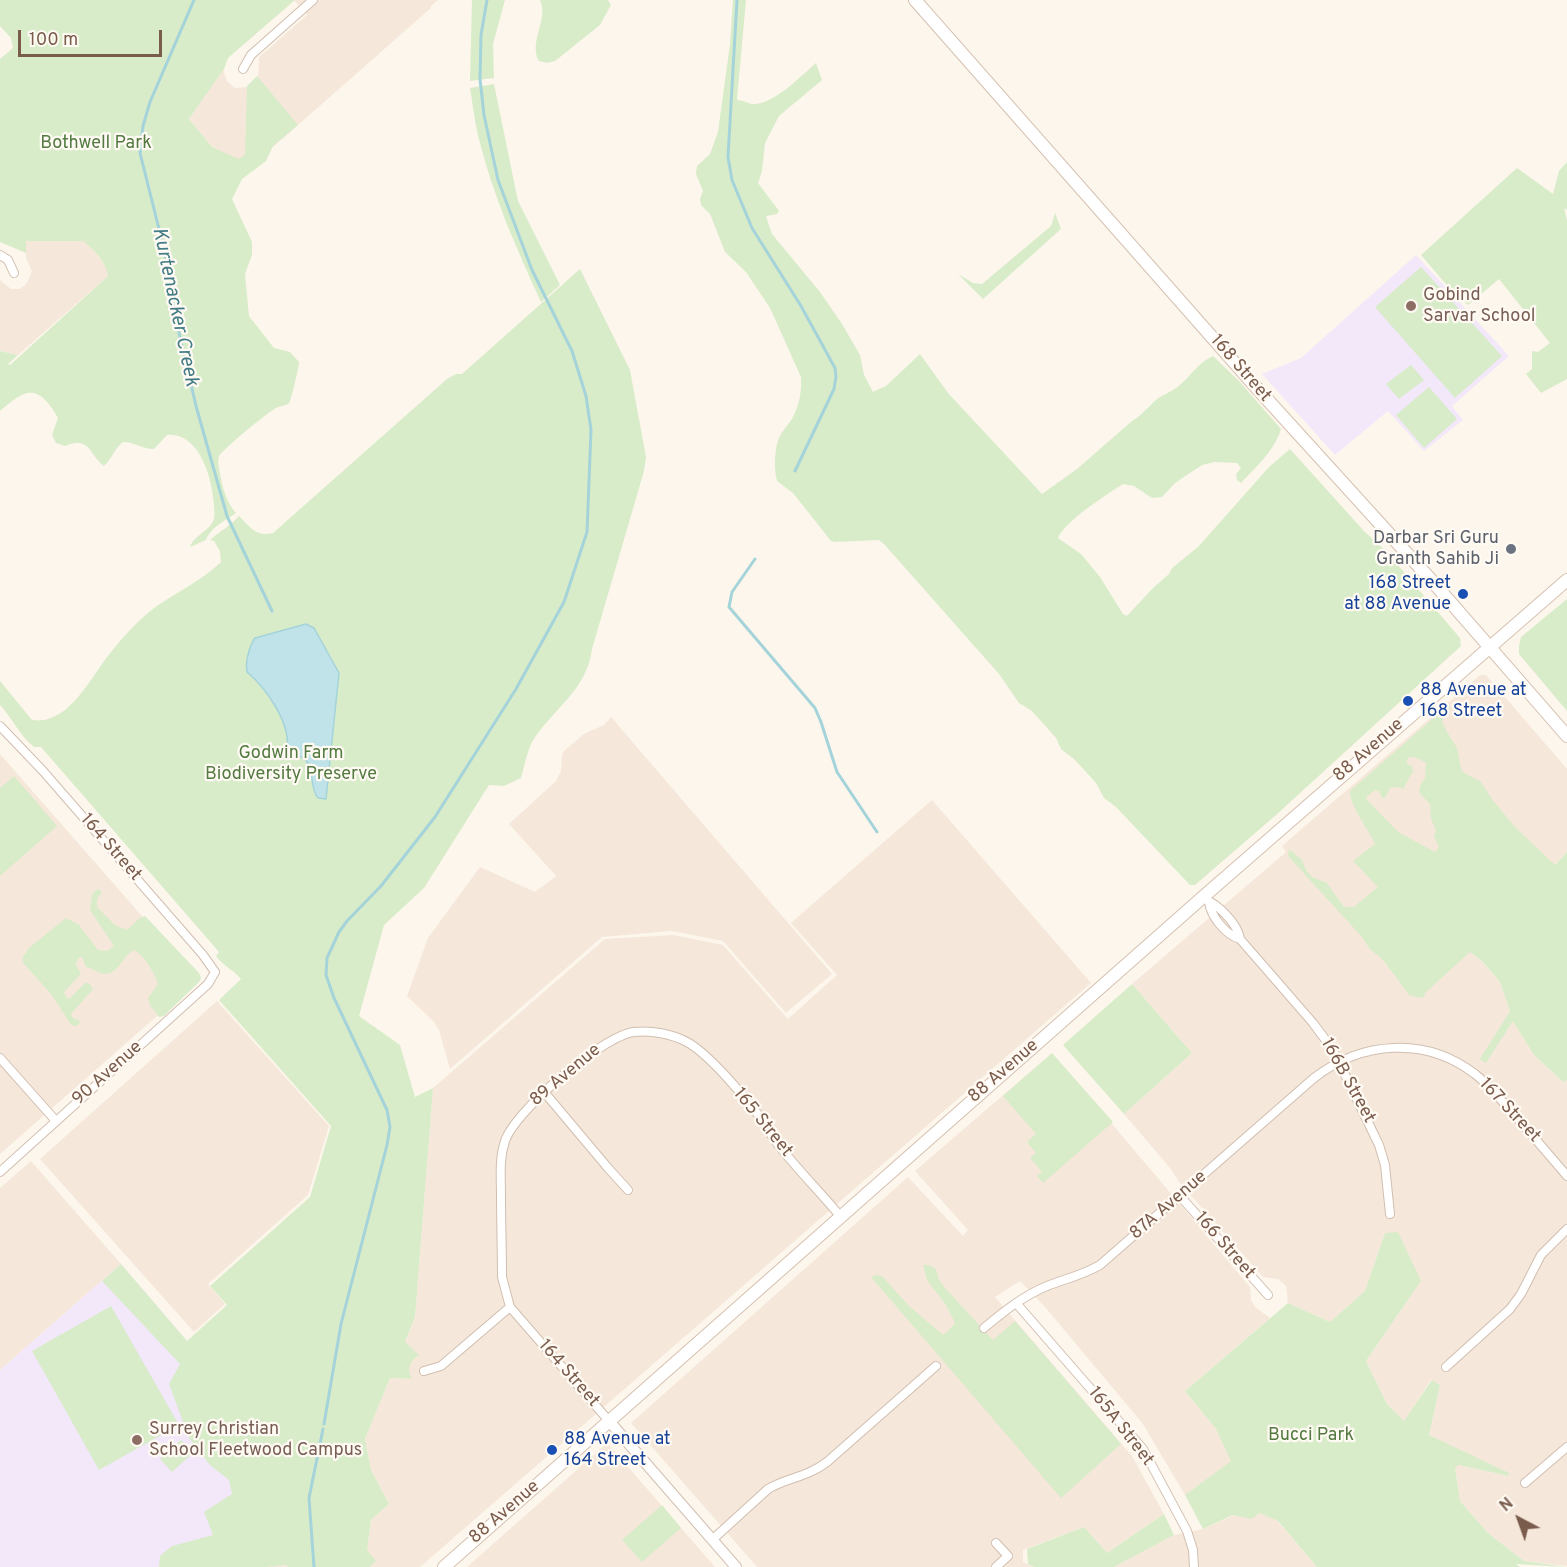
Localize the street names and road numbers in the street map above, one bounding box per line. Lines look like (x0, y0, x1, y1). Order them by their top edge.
street label: 168 Street (1205, 331, 1275, 407)
street label: 88 Avenue (1329, 715, 1409, 787)
street label: 164 Street (75, 810, 145, 886)
street label: 166B Street (1315, 1035, 1379, 1127)
street label: 88 Avenue (964, 1036, 1044, 1108)
street label: 90 Avenue (69, 1037, 147, 1111)
street label: 89 Avenue (526, 1040, 606, 1112)
street label: 167 Street (1474, 1074, 1544, 1148)
street label: 165 Street (728, 1084, 796, 1162)
street label: 87A Avenue (1126, 1167, 1212, 1245)
street label: 166 Street (1189, 1208, 1259, 1284)
street label: 164 Street (533, 1336, 603, 1412)
street label: 165A Street (1082, 1383, 1158, 1471)
street label: 88 Avenue (465, 1477, 545, 1549)

